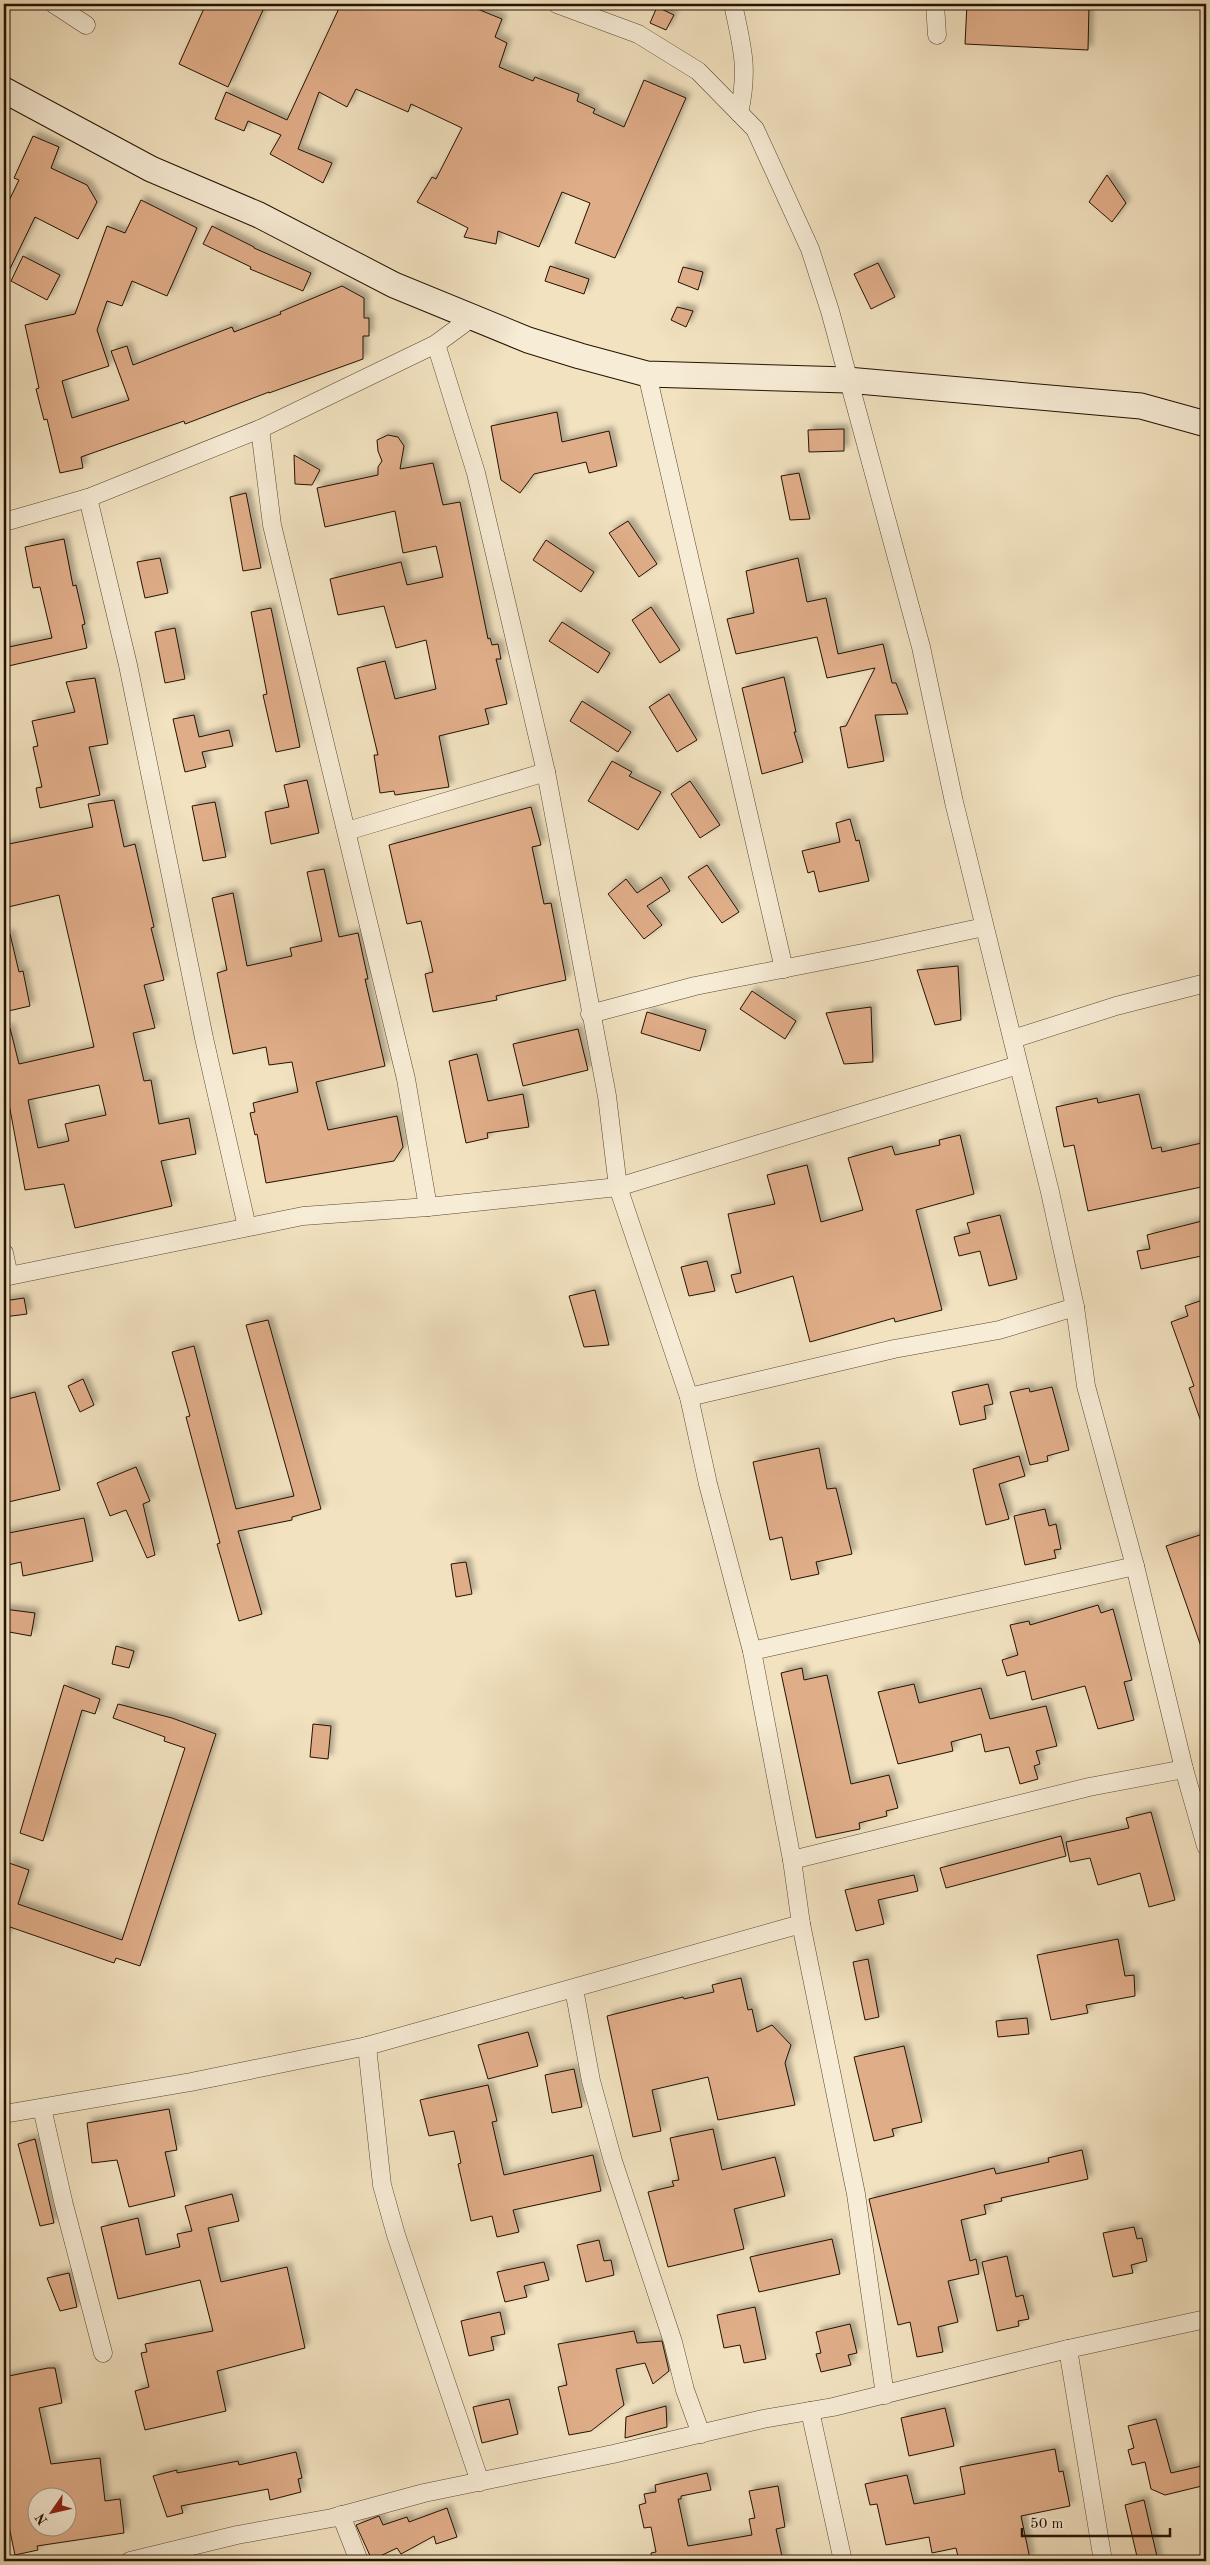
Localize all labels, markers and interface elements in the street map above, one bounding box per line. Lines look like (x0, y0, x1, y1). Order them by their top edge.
north arrow (28, 2488, 78, 2538)
scale bar (1022, 2505, 1170, 2537)
text: N (33, 2510, 51, 2527)
text: 50 m (1030, 2517, 1064, 2532)

